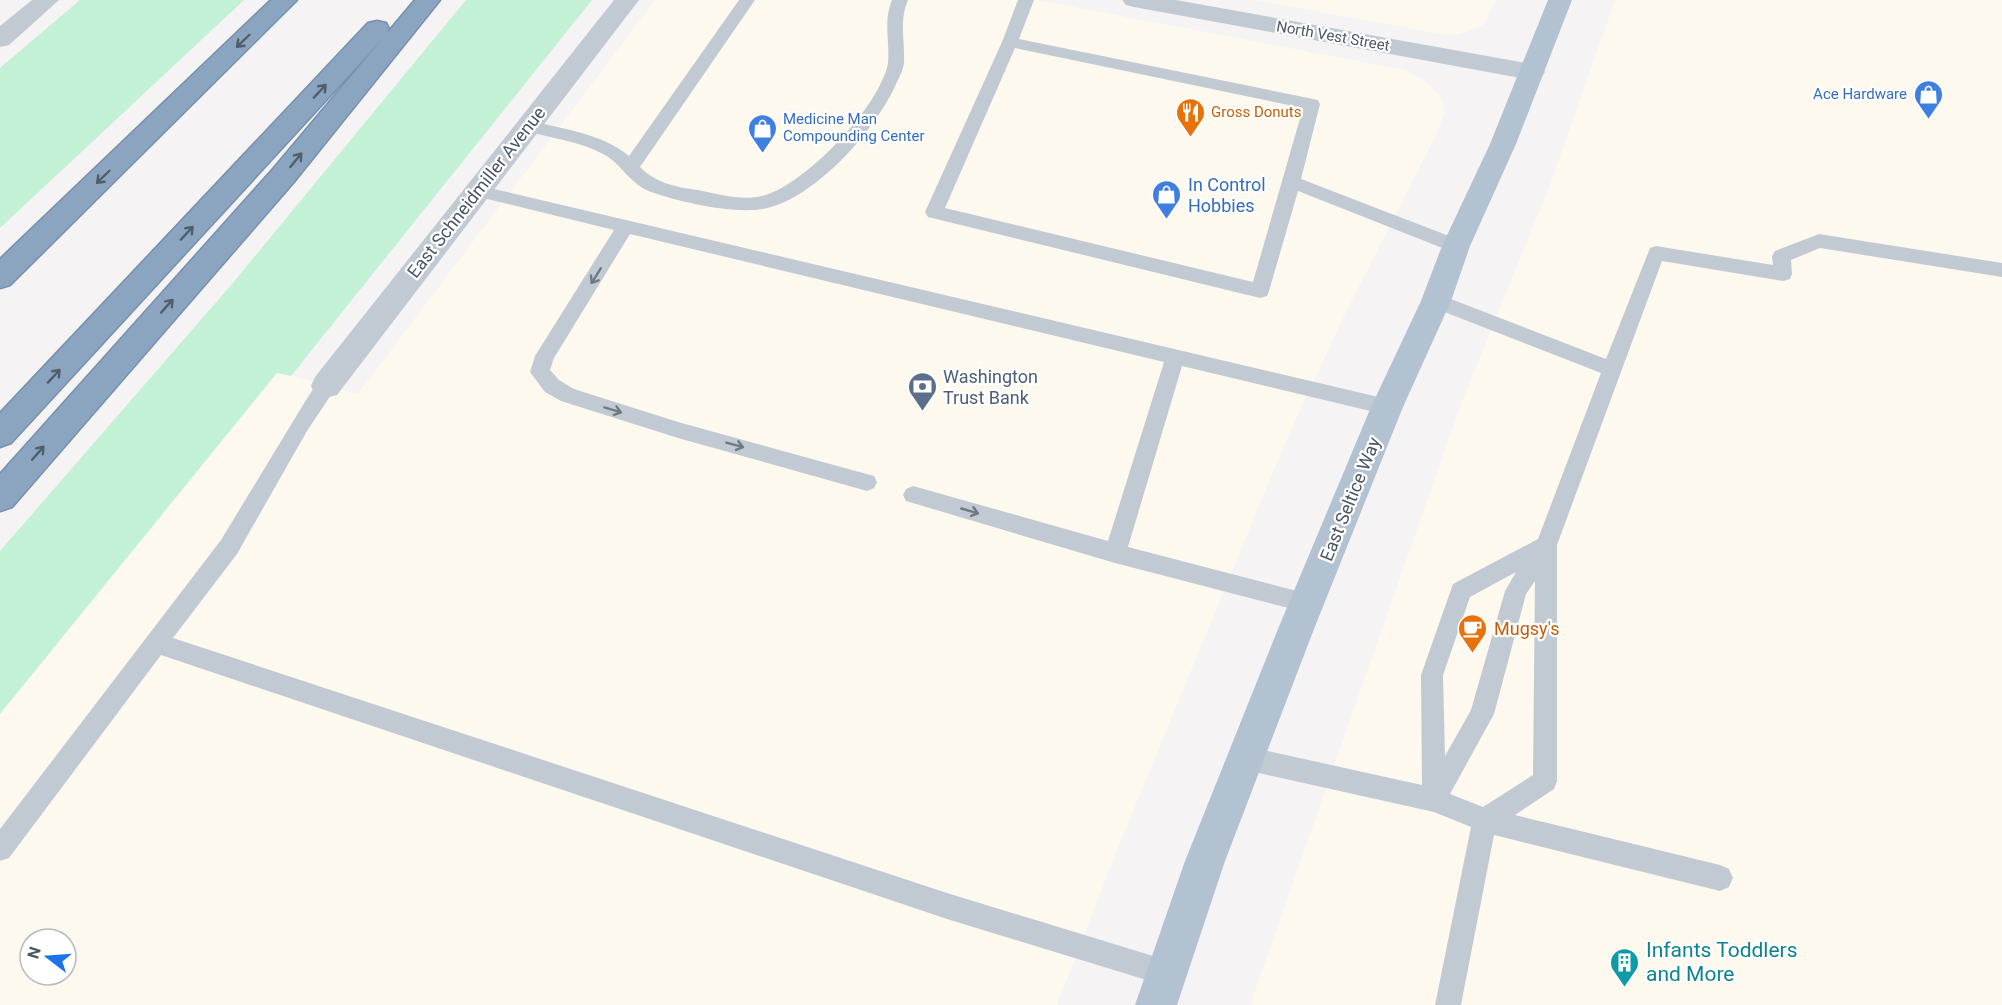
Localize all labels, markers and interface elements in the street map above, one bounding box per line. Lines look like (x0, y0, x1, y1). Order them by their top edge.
street label: North Vest Street (1275, 17, 1391, 55)
one-way arrow (236, 33, 251, 48)
shop icon: Ace Hardware (1912, 78, 1944, 120)
one-way arrow (313, 83, 327, 98)
place label: Ace Hardware (1813, 85, 1907, 103)
restaurant icon: Gross Donuts (1174, 96, 1206, 138)
street label: East Schneidmiller Avenue (403, 102, 549, 282)
place label: Gross Donuts (1211, 103, 1302, 121)
place label: Medicine Man Compounding Center (783, 110, 924, 145)
shop icon: Medicine Man Compounding Center (746, 112, 778, 154)
one-way arrow (290, 152, 303, 168)
one-way arrow (96, 169, 111, 184)
place label: In Control Hobbies (1188, 174, 1266, 216)
shop icon: In Control Hobbies (1151, 178, 1183, 220)
one-way arrow (180, 226, 194, 241)
one-way arrow (589, 267, 601, 284)
one-way arrow (160, 299, 174, 314)
place label: Washington Trust Bank (943, 366, 1038, 408)
one-way arrow (47, 369, 61, 384)
bank icon: Washington Trust Bank (906, 370, 938, 412)
one-way arrow (603, 405, 622, 416)
street label: East Seltice Way (1316, 434, 1385, 564)
one-way arrow (725, 440, 744, 452)
one-way arrow (32, 445, 45, 461)
one-way arrow (960, 506, 979, 517)
cafe icon: Mugsy's (1457, 612, 1489, 654)
place label: Mugsy's (1494, 618, 1559, 639)
north arrow (18, 927, 78, 987)
place label: Infants Toddlers and More (1646, 938, 1798, 986)
text: N (23, 945, 45, 961)
building icon: Infants Toddlers and More (1609, 946, 1641, 988)

